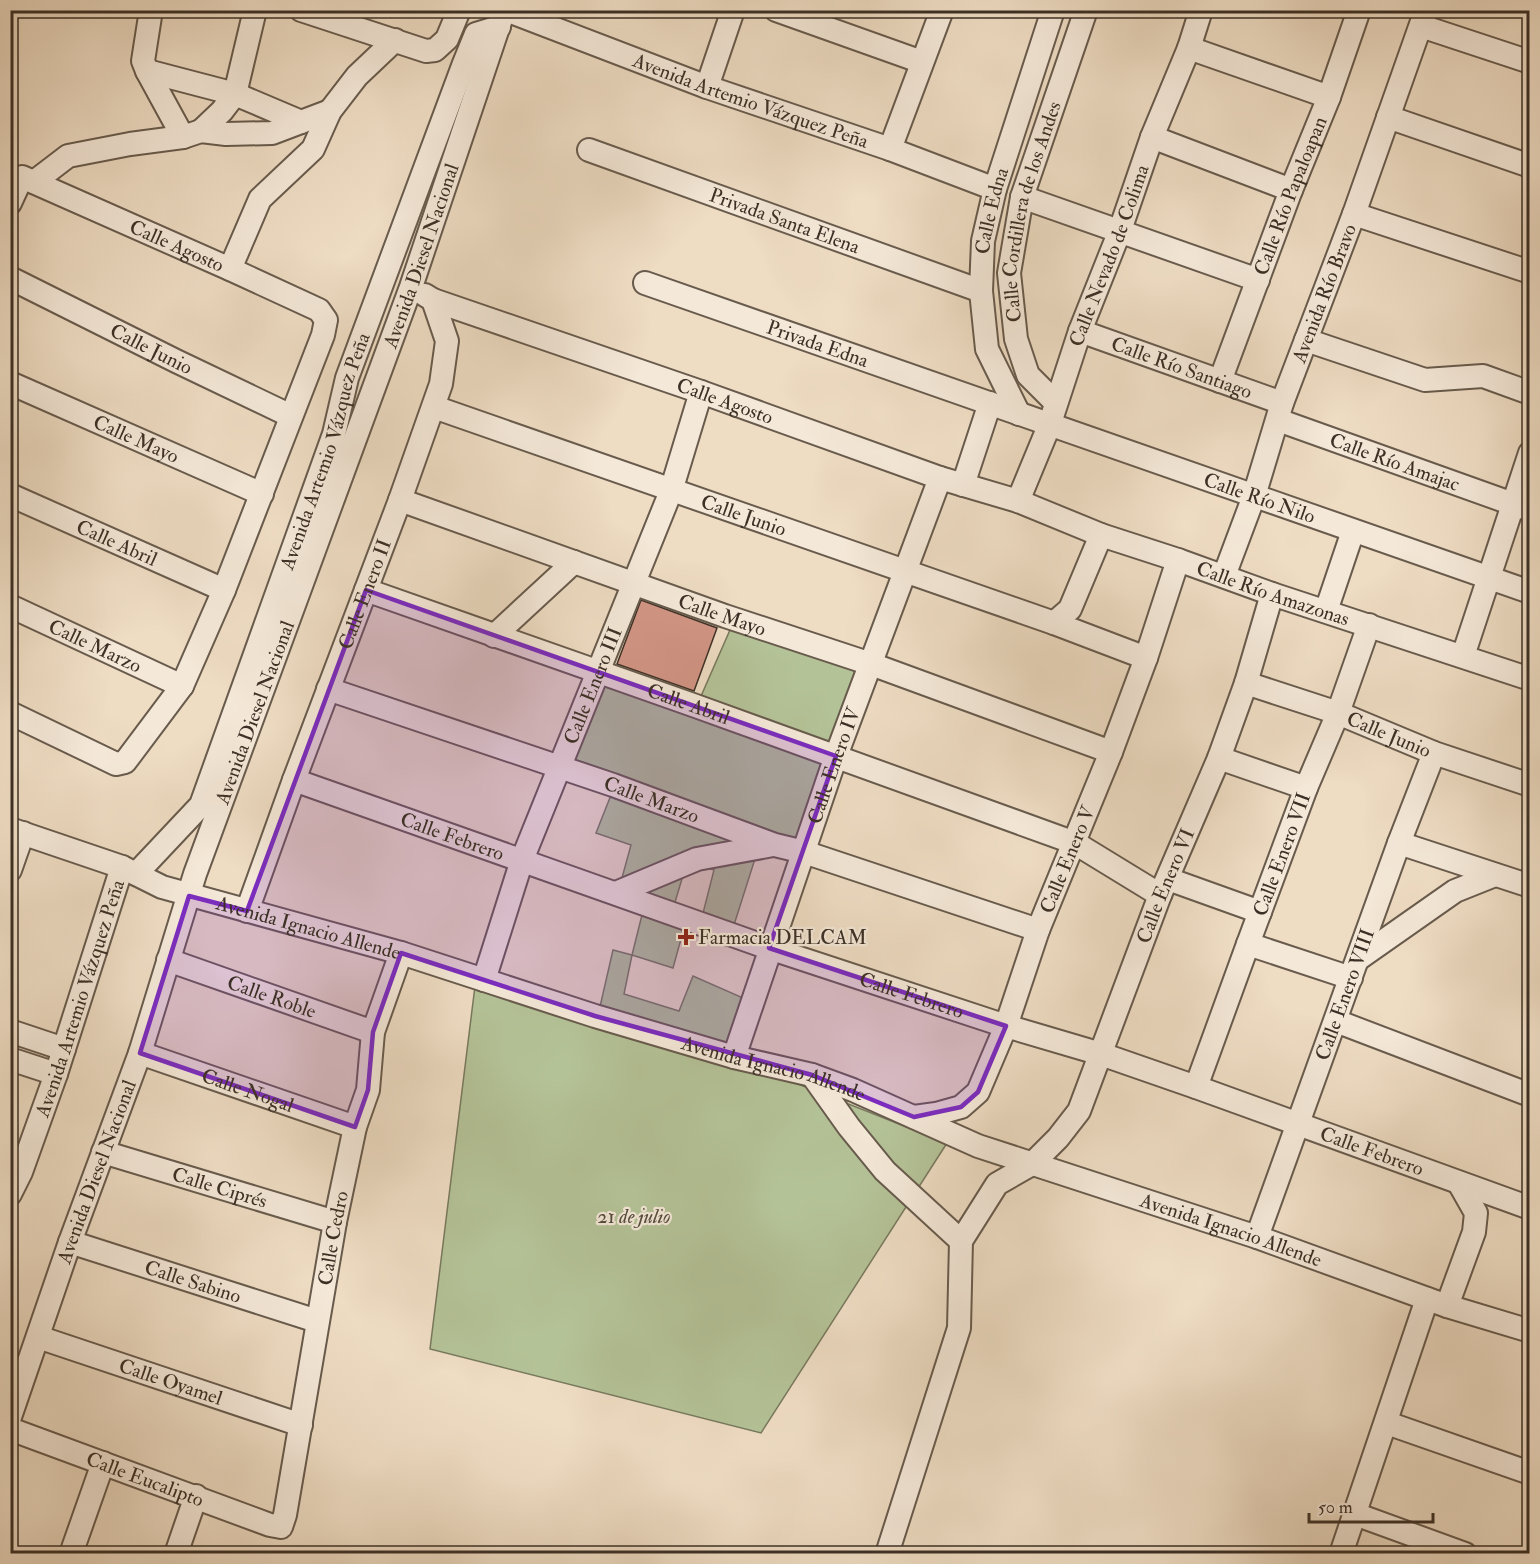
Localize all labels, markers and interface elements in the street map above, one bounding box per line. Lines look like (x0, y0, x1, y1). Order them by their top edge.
street label: Avenida Artemio Vázquez Peña (628, 47, 872, 154)
street label: Calle Cordillera de los Andes (997, 98, 1067, 323)
street label: Calle Río Papaloapan (1248, 113, 1333, 279)
street label: Avenida Diesel Nacional (377, 160, 465, 353)
street label: Calle Nevado de Colima (1064, 160, 1155, 350)
street label: Calle Edna (970, 164, 1014, 254)
street label: Privada Santa Elena (706, 182, 864, 260)
street label: Calle Agosto (126, 214, 228, 278)
street label: Avenida Río Bravo (1286, 220, 1362, 367)
street label: Privada Edna (763, 315, 873, 373)
street label: Calle Junio (106, 318, 196, 380)
street label: Avenida Artemio Vázquez Peña (274, 328, 376, 574)
street label: Calle Río Santiago (1108, 331, 1256, 404)
street label: Calle Agosto (673, 373, 777, 430)
street label: Calle Mayo (89, 409, 183, 469)
street label: Calle Río Amajac (1326, 427, 1463, 497)
street label: Calle Río Nilo (1200, 467, 1319, 529)
street label: Calle Junio (698, 489, 790, 542)
street label: Calle Abril (72, 514, 161, 572)
street label: Calle Enero II (333, 536, 397, 653)
street label: Calle Río Amazonas (1193, 556, 1353, 632)
street label: Calle Mayo (675, 588, 769, 642)
street label: Calle Marzo (44, 614, 146, 678)
street label: Avenida Diesel Nacional (209, 617, 300, 809)
street label: Calle Enero III (558, 624, 628, 748)
street label: Calle Abril (644, 678, 733, 730)
street label: Calle Enero IV (802, 703, 866, 827)
street label: Calle Junio (1343, 706, 1435, 763)
street label: Calle Marzo (601, 771, 703, 829)
street label: Calle Enero VII (1247, 789, 1316, 920)
street label: Calle Enero V (1034, 801, 1101, 917)
street label: Calle Febrero (397, 807, 508, 866)
street label: Calle Enero VI (1131, 825, 1200, 947)
street label: Avenida Artemio Vázquez Peña (29, 876, 130, 1121)
street label: Avenida Ignacio Allende (212, 890, 403, 965)
place label: Farmacia DELCAM (698, 925, 867, 950)
street label: Calle Enero VIII (1310, 925, 1380, 1064)
marker: Farmacia DELCAM (679, 930, 693, 944)
street label: Calle Febrero (856, 967, 967, 1024)
street label: Calle Roble (224, 970, 319, 1024)
street label: Avenida Ignacio Allende (678, 1030, 869, 1107)
street label: Calle Nogal (198, 1063, 297, 1118)
street label: Avenida Diesel Nacional (51, 1077, 142, 1268)
street label: Calle Febrero (1316, 1121, 1427, 1181)
street label: Calle Ciprés (169, 1162, 270, 1214)
street label: Avenida Ignacio Allende (1136, 1187, 1325, 1272)
street label: Calle Cedro (312, 1189, 354, 1287)
park label: 21 de julio (598, 1204, 670, 1229)
street label: Calle Sabino (141, 1255, 244, 1309)
street label: Calle Oyamel (116, 1353, 226, 1411)
street label: Calle Eucalipto (83, 1446, 207, 1512)
scale bar (1309, 1486, 1434, 1524)
text: 50 m (1318, 1496, 1353, 1519)

